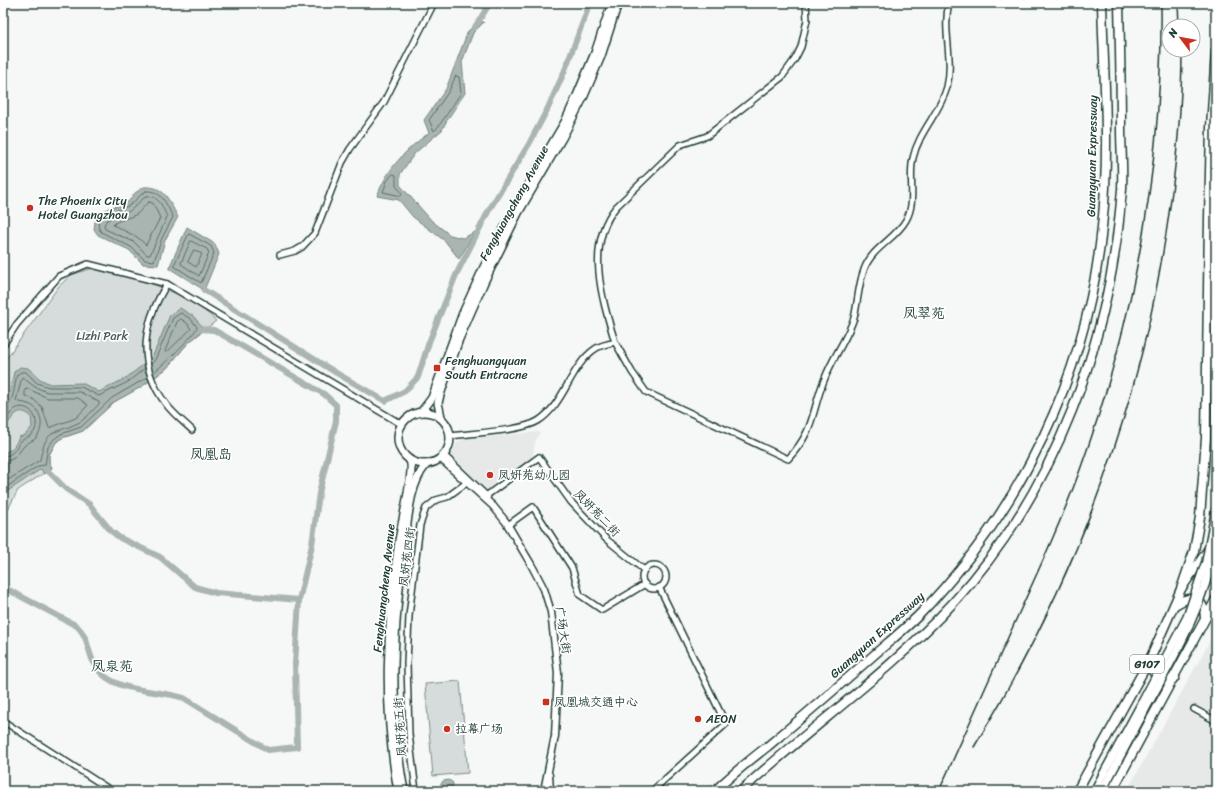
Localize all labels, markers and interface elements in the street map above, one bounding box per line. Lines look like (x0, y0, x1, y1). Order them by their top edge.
north arrow (1161, 18, 1201, 58)
text: N (1162, 24, 1183, 42)
street label: Guangyuan Expressway (1080, 94, 1104, 217)
street label: Fenghuangcheng Avenue (473, 141, 555, 265)
place label: The Phoenix City Hotel Guangzhou (38, 190, 128, 226)
marker: The Phoenix City Hotel Guangzhou (25, 203, 35, 213)
district label: 凤翠苑 (903, 301, 945, 326)
park label: Lizhi Park (76, 325, 128, 347)
place label: Fenghuangyuan South Entracne (445, 350, 528, 386)
marker: Fenghuangyuan South Entracne (432, 363, 442, 373)
district label: 凤凰岛 (190, 442, 232, 467)
place label: 凤妍苑幼儿园 (498, 464, 570, 486)
marker: 凤妍苑幼儿园 (485, 470, 495, 480)
street label: 凤妍苑二街 (568, 484, 626, 542)
street label: Fenghuangcheng Avenue (366, 523, 402, 653)
street label: 凤妍苑四街 (392, 526, 422, 588)
street label: Guangyuan Expressway (824, 586, 930, 684)
street label: 广场大街 (548, 605, 578, 655)
district label: 凤泉苑 (91, 654, 133, 679)
road number: G107 (1130, 655, 1164, 673)
place label: 凤凰城交通中心 (554, 691, 638, 713)
street label: 凤妍苑五街 (387, 696, 413, 758)
marker: 凤凰城交通中心 (541, 697, 551, 707)
place label: AEON (705, 708, 737, 730)
marker: AEON (693, 714, 703, 724)
place label: 拉幕广场 (455, 718, 503, 740)
marker: 拉幕广场 (442, 724, 452, 734)

